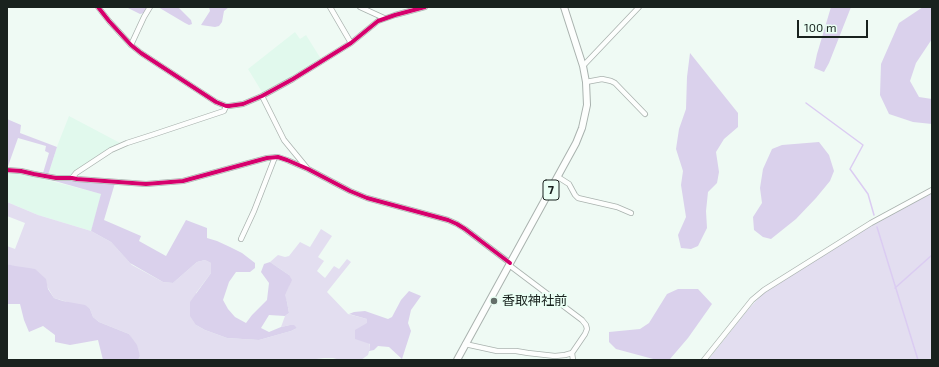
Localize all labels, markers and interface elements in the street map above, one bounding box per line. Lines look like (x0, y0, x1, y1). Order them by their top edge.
scale bar (799, 12, 870, 38)
text: 100 m (804, 20, 836, 34)
road number: 7 (543, 180, 559, 200)
place label: 香取神社前 (502, 293, 567, 309)
marker: 香取神社前 (489, 296, 499, 306)

